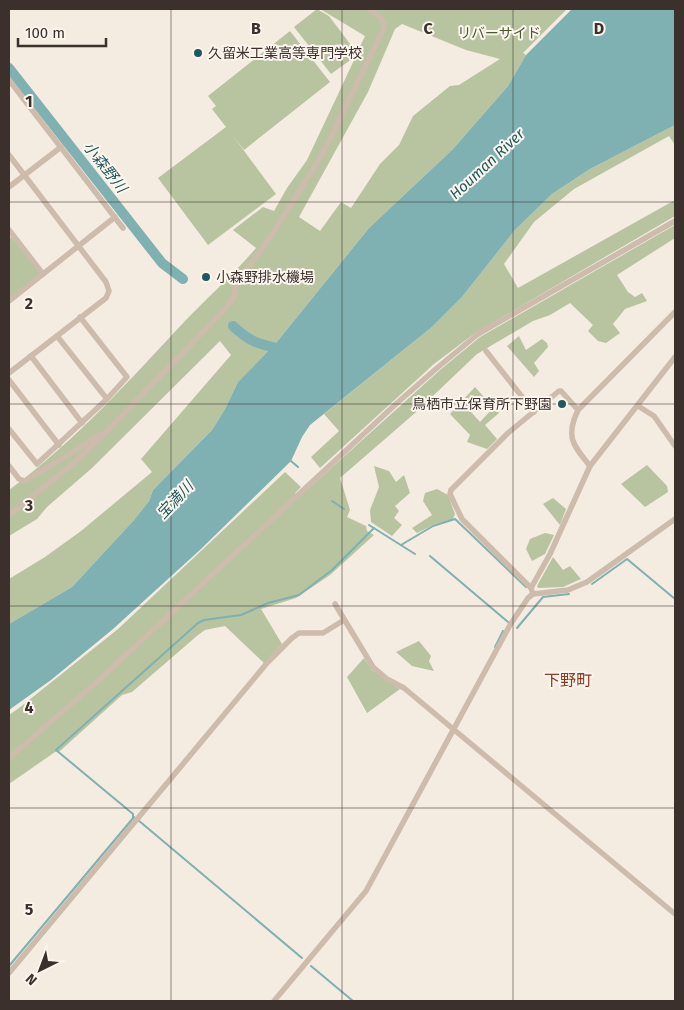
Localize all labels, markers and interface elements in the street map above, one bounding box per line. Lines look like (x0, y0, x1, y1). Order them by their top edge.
scale bar (18, 15, 105, 47)
text: B (251, 19, 261, 38)
text: C (423, 19, 433, 38)
text: D (594, 19, 604, 38)
text: 100 m (25, 24, 65, 42)
park label: リバーサイド (457, 25, 541, 42)
place label: 久留米工業高等専門学校 (208, 45, 362, 62)
marker: 久留米工業高等専門学校 (192, 47, 204, 59)
text: 1 (25, 92, 33, 111)
water label: Houman River (446, 124, 529, 203)
water label: 小森野川 (79, 138, 132, 198)
place label: 小森野排水機場 (216, 269, 314, 286)
marker: 小森野排水機場 (200, 271, 212, 283)
text: 2 (25, 294, 33, 313)
place label: 鳥栖市立保育所下野園 (412, 396, 552, 413)
marker: 鳥栖市立保育所下野園 (556, 398, 568, 410)
water label: 宝満川 (153, 476, 198, 523)
text: 3 (24, 496, 33, 515)
district label: 下野町 (544, 671, 592, 690)
text: 4 (24, 698, 34, 717)
text: 5 (25, 900, 34, 919)
north arrow (15, 945, 65, 995)
text: N (22, 970, 41, 989)

